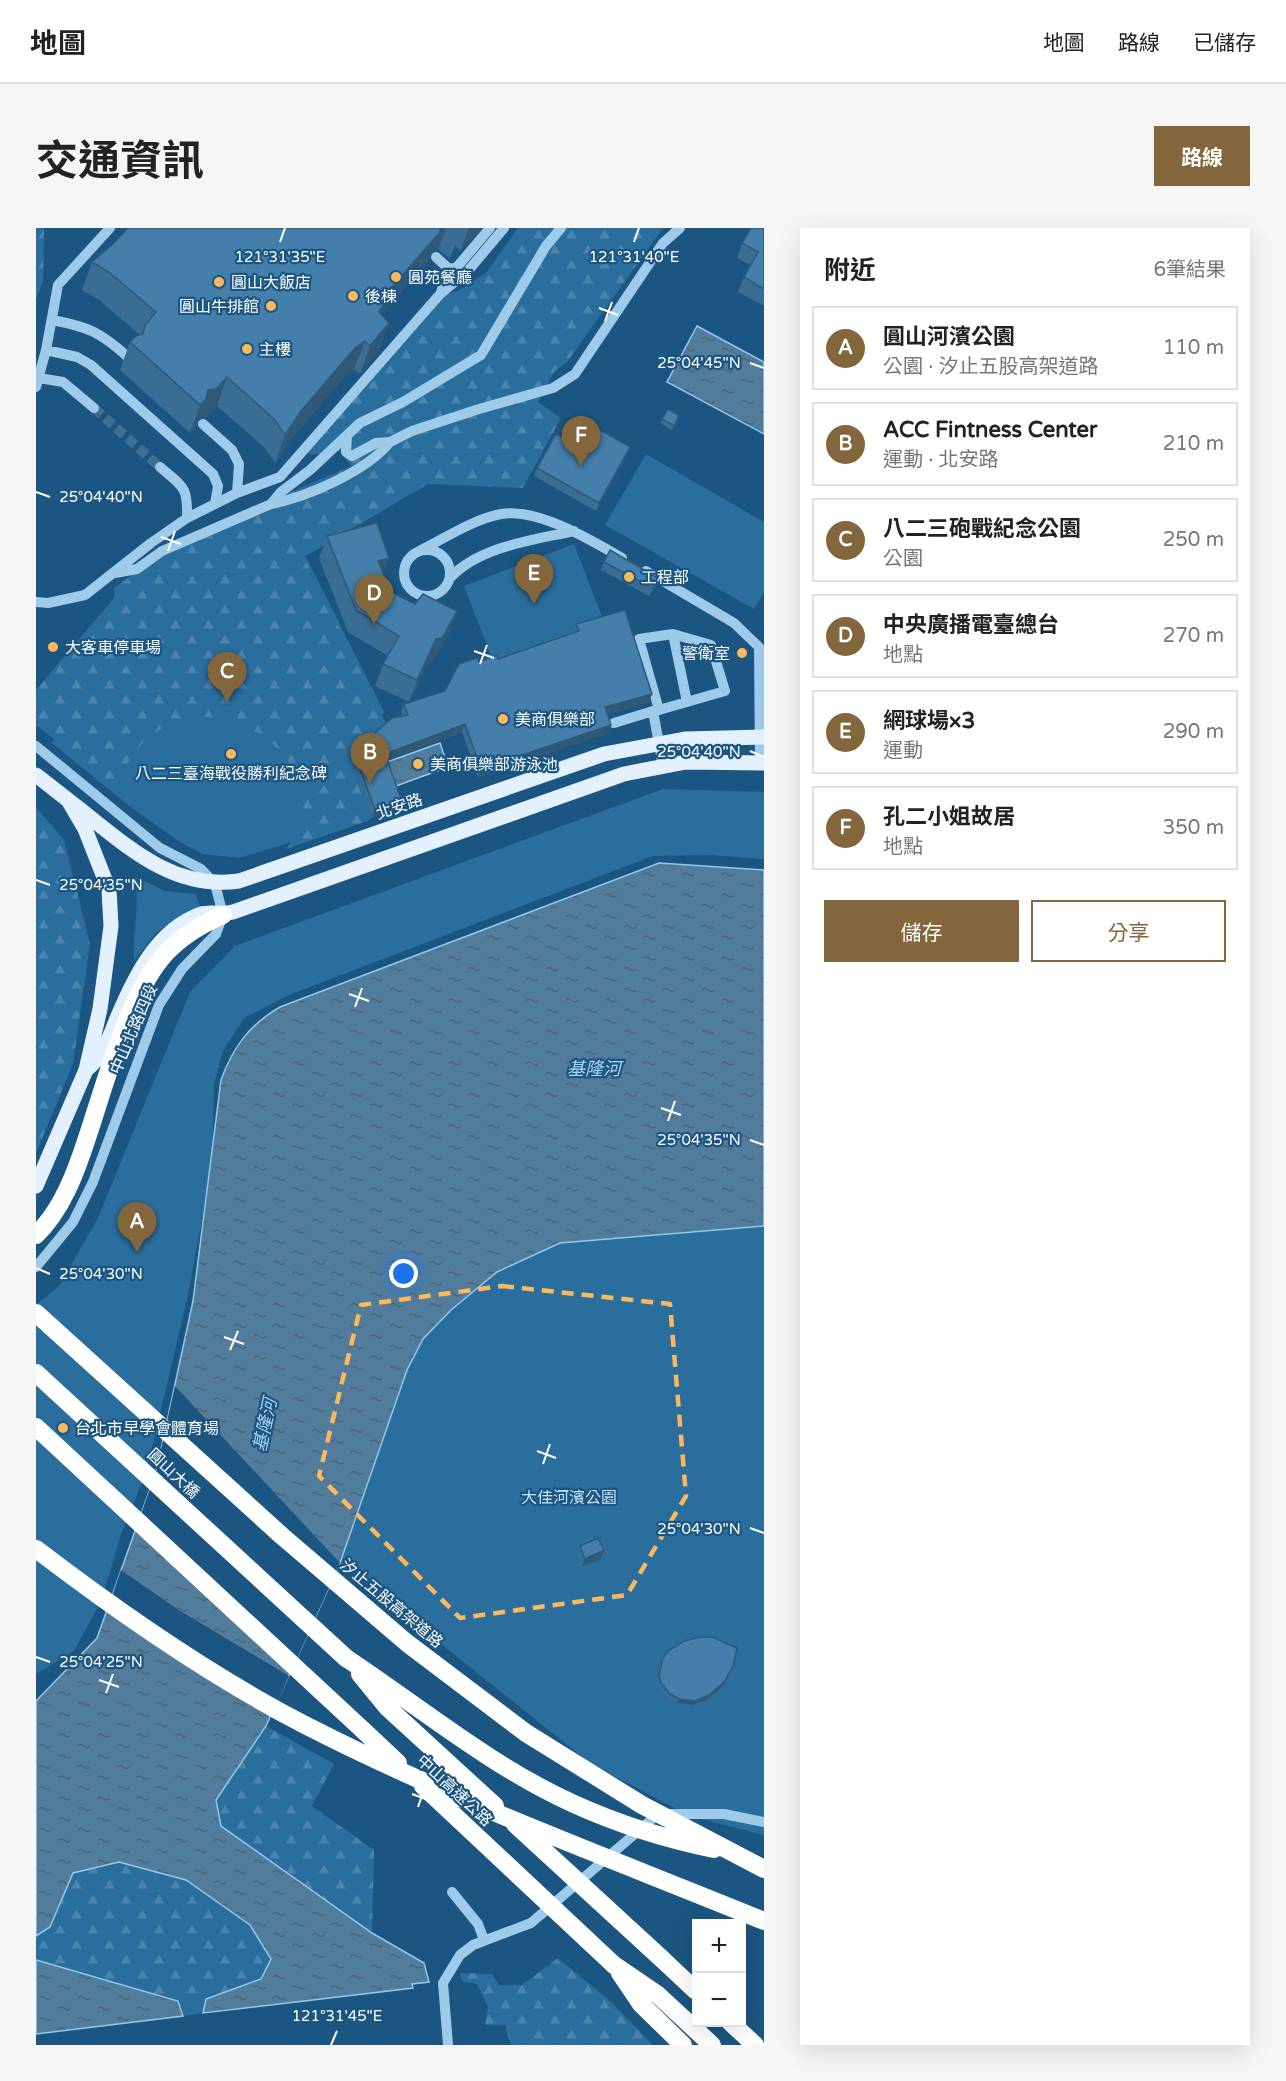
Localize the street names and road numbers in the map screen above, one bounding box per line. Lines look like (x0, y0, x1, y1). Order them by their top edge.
street label: 北安路 (373, 790, 425, 824)
street label: 中山北路四段 (106, 981, 162, 1077)
street label: 圓山大橋 (143, 1445, 204, 1503)
street label: 汐止五股高架道路 (336, 1555, 447, 1653)
street label: 中山高速公路 (412, 1751, 496, 1831)

